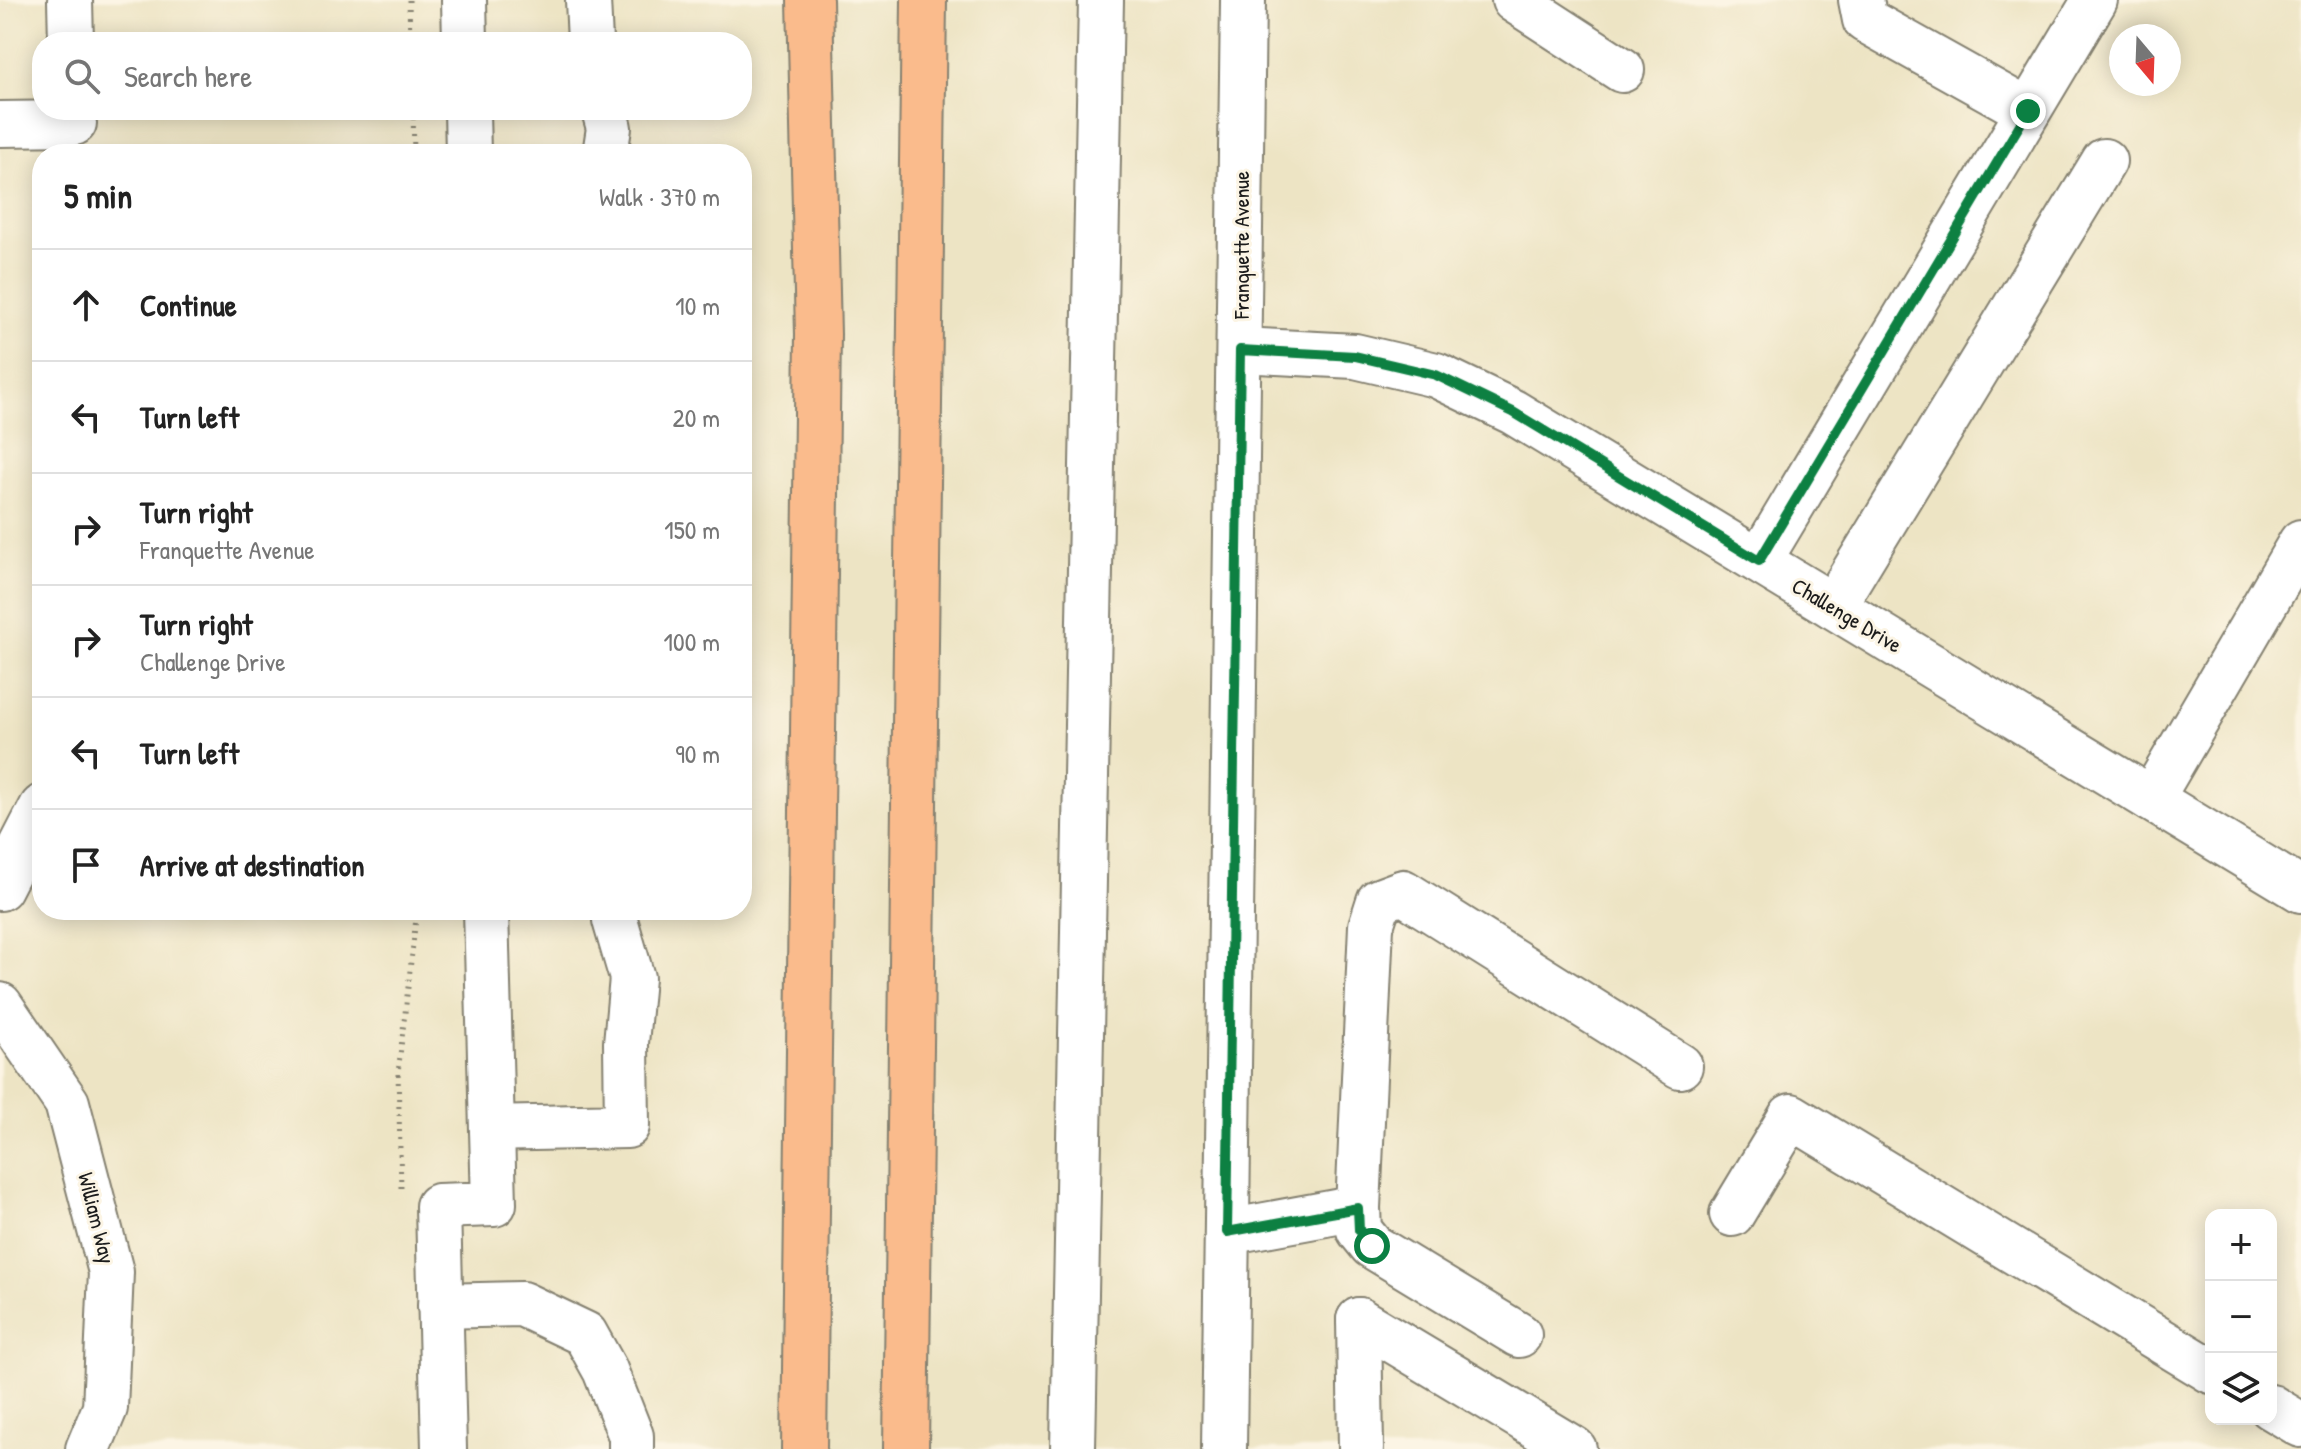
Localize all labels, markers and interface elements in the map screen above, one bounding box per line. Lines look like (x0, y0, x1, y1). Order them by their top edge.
north arrow (2109, 24, 2181, 96)
search box (32, 32, 752, 120)
icon: search (60, 54, 104, 98)
text: Search here (124, 56, 252, 96)
route end (2010, 93, 2046, 129)
street label: Franquette Avenue (1226, 171, 1256, 320)
text: 5 min (64, 173, 132, 219)
text: Walk · 370 m (599, 179, 720, 214)
icon: ahead (64, 283, 108, 327)
text: Continue (140, 285, 237, 325)
text: 10 m (675, 288, 720, 323)
icon: left (64, 395, 108, 439)
text: Turn left (140, 397, 239, 437)
text: 20 m (673, 400, 720, 435)
text: Turn right (140, 492, 253, 532)
icon: right (64, 507, 108, 551)
text: 150 m (664, 512, 720, 547)
text: Franquette Avenue (140, 532, 315, 567)
street label: Challenge Drive (1787, 570, 1908, 660)
text: Turn right (140, 604, 253, 644)
icon: right (64, 619, 108, 663)
text: 100 m (664, 624, 720, 659)
text: Challenge Drive (140, 644, 286, 679)
icon: left (64, 731, 108, 775)
text: Turn left (140, 733, 239, 773)
text: 90 m (675, 736, 720, 771)
icon: arrive (64, 843, 108, 887)
text: Arrive at destination (140, 845, 365, 885)
street label: William Way (71, 1169, 123, 1267)
map controls (2205, 1209, 2277, 1425)
button: + (2205, 1209, 2277, 1281)
route start (1354, 1228, 1390, 1264)
button: − (2205, 1281, 2277, 1353)
button: layers (2205, 1353, 2277, 1425)

